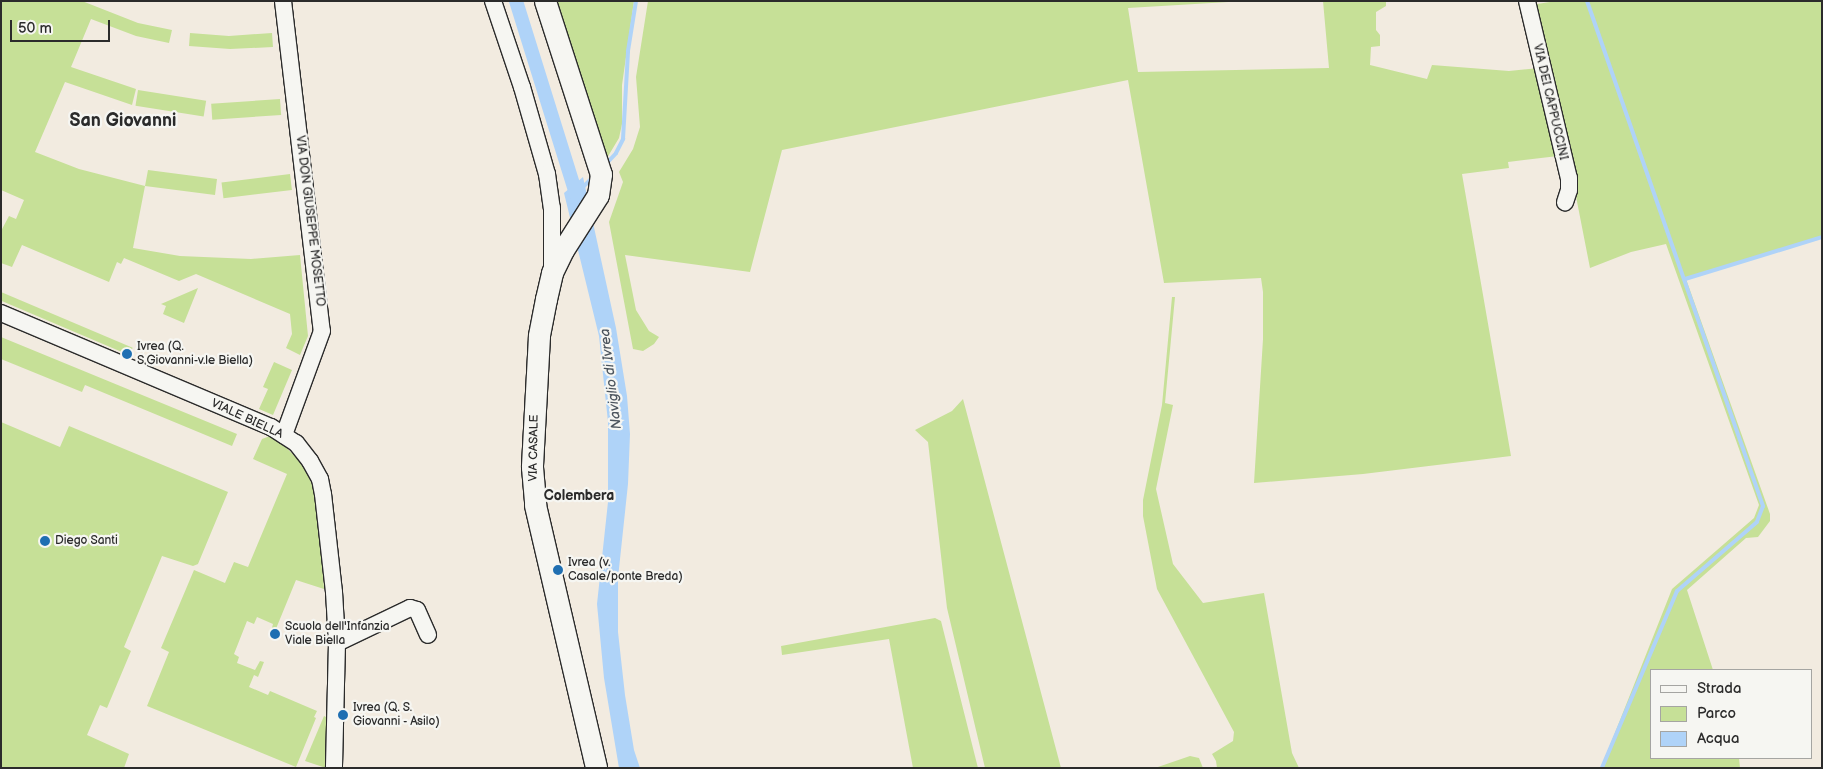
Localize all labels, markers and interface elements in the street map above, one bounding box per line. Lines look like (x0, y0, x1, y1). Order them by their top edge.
scale bar (12, 10, 112, 42)
text: 50 m (18, 19, 52, 38)
street label: VIA DEI CAPPUCCINI (1530, 43, 1570, 161)
district label: San Giovanni (70, 110, 176, 132)
street label: VIA DON GIUSEPPE MOSETTO (292, 135, 328, 307)
water label: Naviglio di Ivrea (596, 328, 626, 430)
place label: Ivrea (Q. S.Giovanni-v.le Biella) (137, 340, 253, 368)
marker: Ivrea (Q. S.Giovanni-v.le Biella) (121, 348, 133, 360)
street label: VIALE BIELLA (209, 396, 285, 442)
street label: VIA CASALE (526, 414, 542, 482)
district label: Colembera (544, 488, 614, 504)
place label: Diego Santi (55, 534, 118, 548)
marker: Diego Santi (39, 535, 51, 547)
place label: Ivrea (v. Casale/ponte Breda) (568, 556, 683, 584)
marker: Ivrea (v. Casale/ponte Breda) (552, 564, 564, 576)
place label: Scuola dell'Infanzia Viale Biella (285, 620, 390, 648)
marker: Scuola dell'Infanzia Viale Biella (269, 628, 281, 640)
legend (1650, 669, 1813, 759)
text: Strada (1697, 679, 1741, 698)
place label: Ivrea (Q. S. Giovanni - Asilo) (353, 701, 441, 729)
text: Parco (1697, 704, 1736, 723)
marker: Ivrea (Q. S. Giovanni - Asilo) (337, 709, 349, 721)
text: Acqua (1697, 729, 1739, 748)

